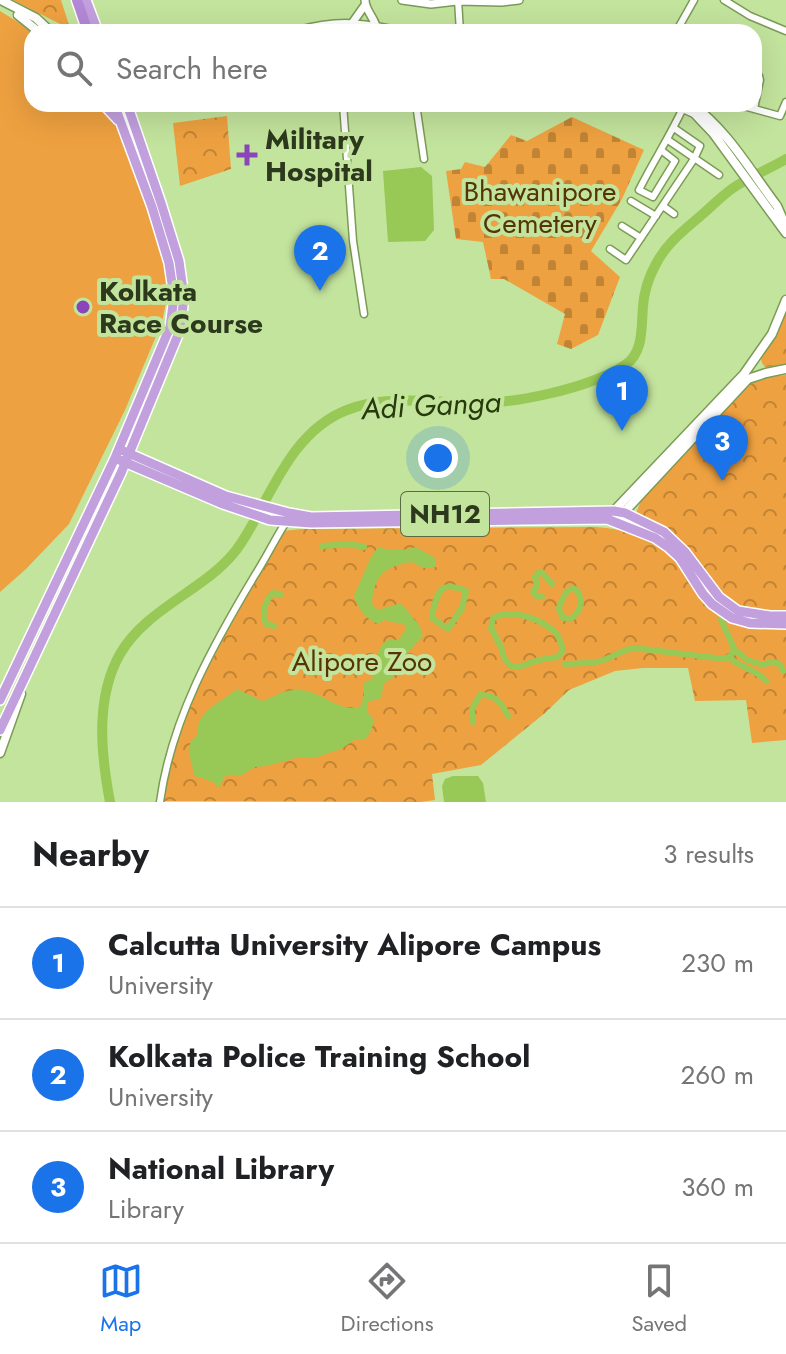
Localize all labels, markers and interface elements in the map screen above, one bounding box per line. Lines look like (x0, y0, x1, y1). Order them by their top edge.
search box (24, 24, 762, 112)
icon: search (52, 46, 96, 90)
text: Search here (116, 47, 268, 90)
place label: Military Hospital (265, 119, 373, 192)
marker: Military Hospital (236, 144, 258, 166)
park label: Bhawanipore Cemetery (464, 171, 617, 244)
pin: 2 (294, 225, 346, 291)
place label: Kolkata Race Course (99, 271, 263, 344)
marker: Kolkata Race Course (74, 298, 92, 316)
pin: 1 (596, 365, 648, 431)
water label: Adi Ganga (359, 380, 502, 430)
pin: 3 (696, 415, 748, 481)
your location (418, 438, 458, 478)
road number: NH12 (401, 492, 489, 536)
park label: Alipore Zoo (292, 641, 432, 682)
text: Nearby (32, 830, 149, 879)
text: 3 results (663, 835, 754, 873)
text: Calcutta University Alipore Campus (108, 923, 601, 966)
text: 1 (51, 944, 65, 982)
text: 230 m (681, 944, 754, 982)
text: University (108, 966, 213, 1004)
text: Kolkata Police Training School (108, 1035, 530, 1078)
text: 2 (49, 1056, 67, 1094)
text: 260 m (681, 1056, 754, 1094)
text: University (108, 1078, 213, 1116)
text: National Library (108, 1147, 334, 1190)
text: 3 (50, 1168, 66, 1206)
text: 360 m (681, 1168, 754, 1206)
text: Library (108, 1190, 184, 1228)
tab: Map (99, 1259, 143, 1339)
tab: Directions (341, 1259, 434, 1339)
tab: Saved (631, 1259, 687, 1339)

